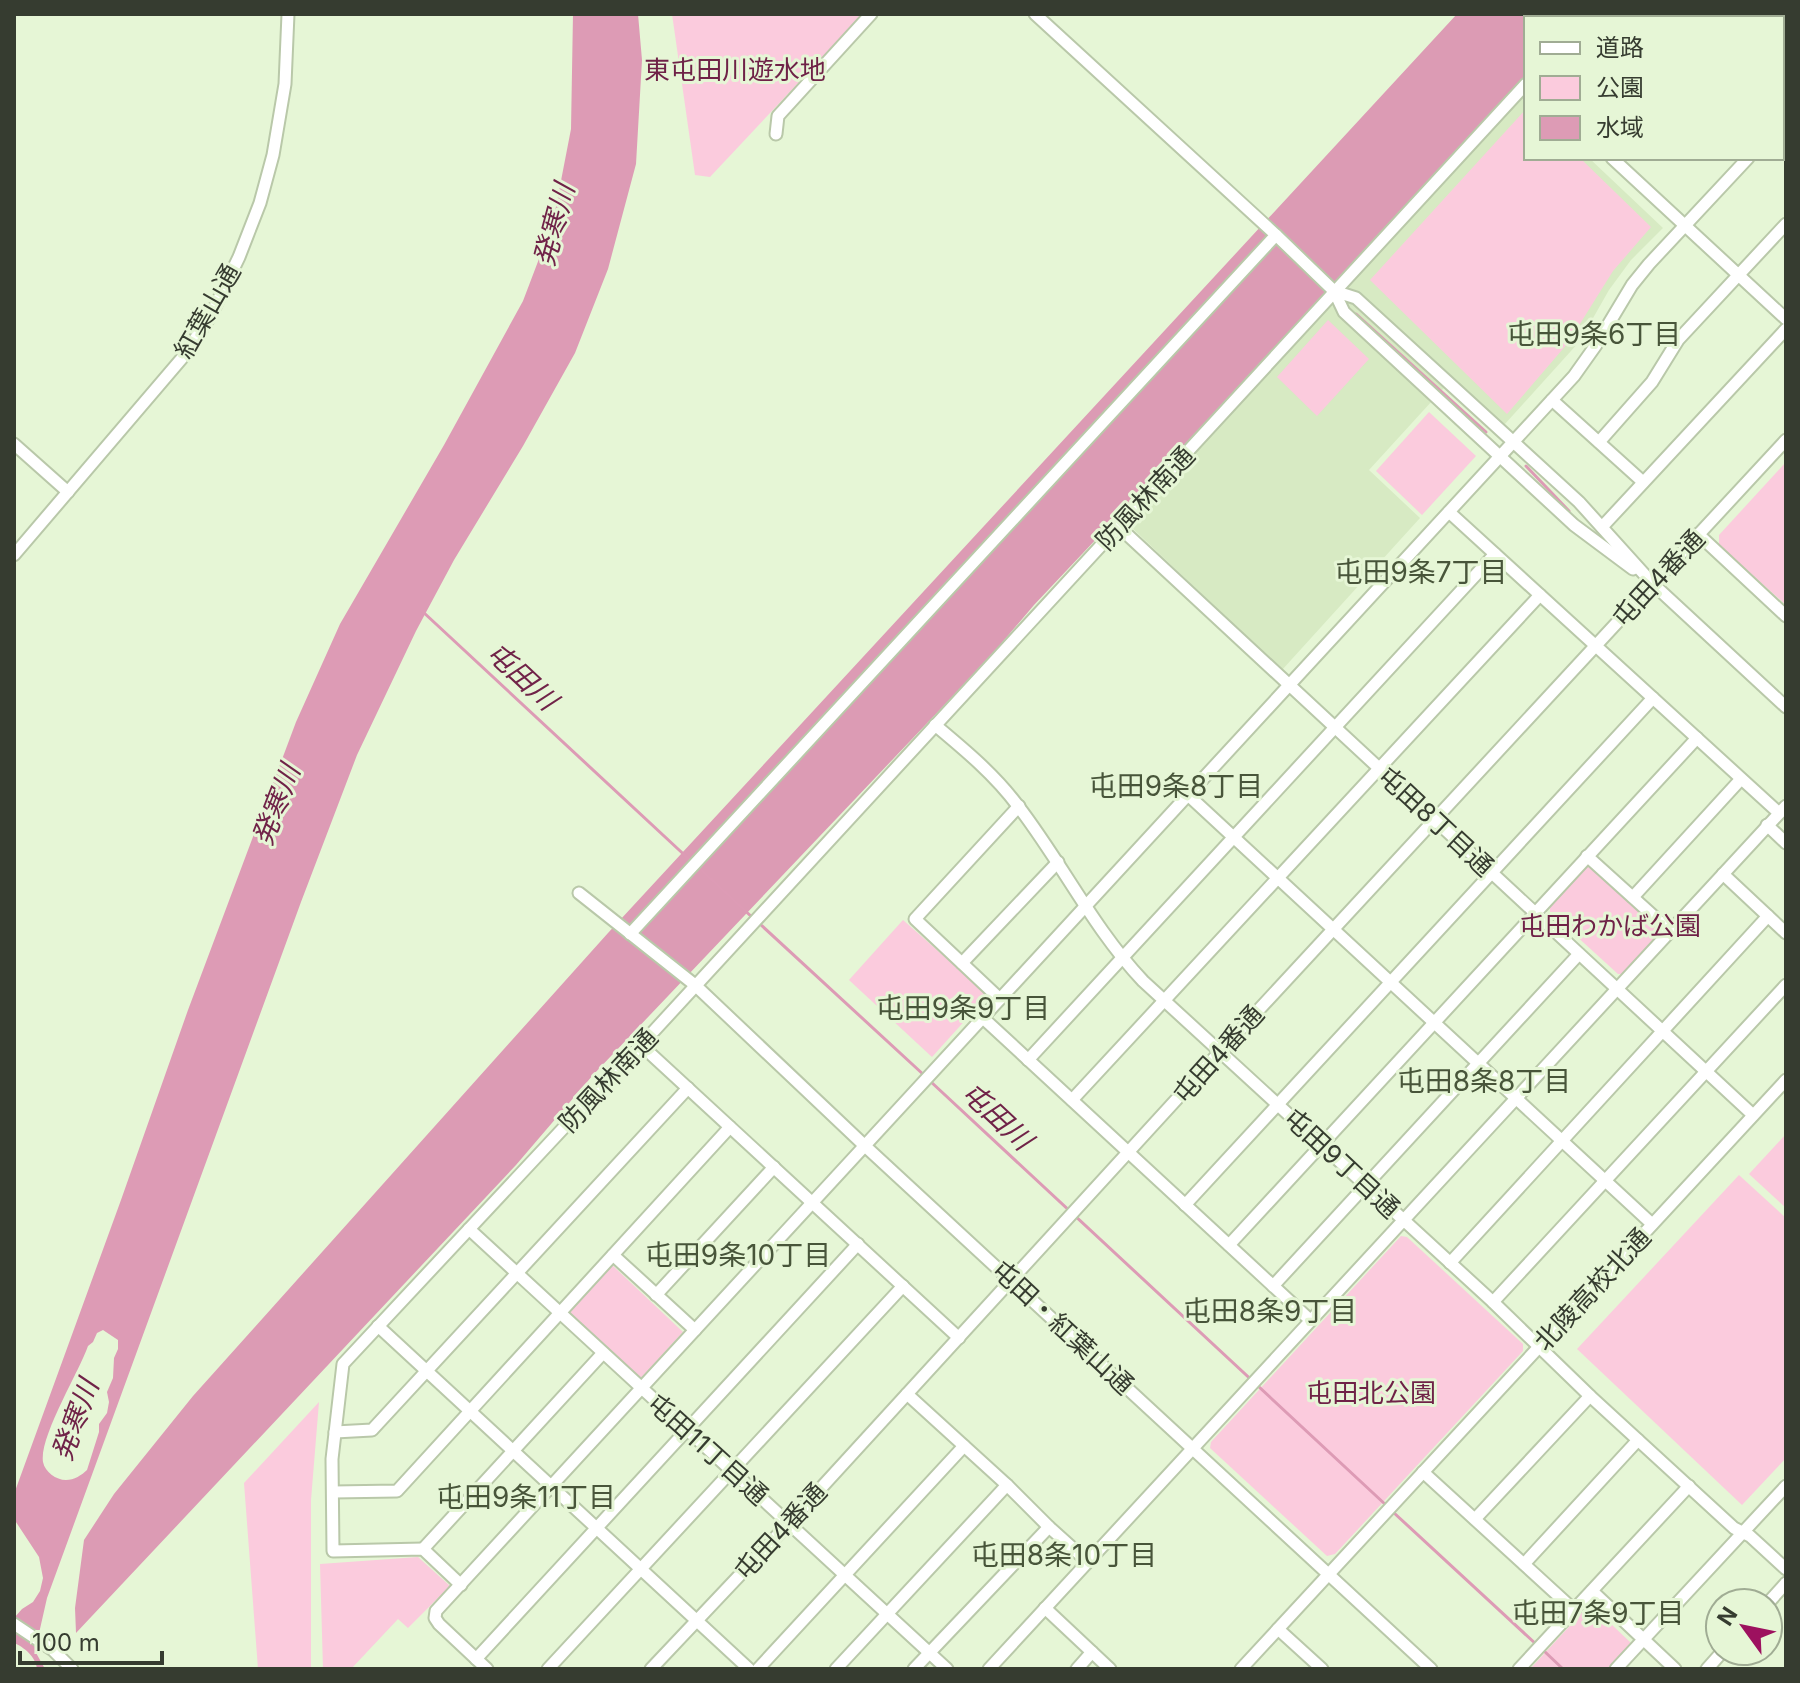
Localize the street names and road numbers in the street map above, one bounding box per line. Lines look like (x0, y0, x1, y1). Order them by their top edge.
street label: 紅葉山通 (168, 258, 246, 364)
street label: 防風林南通 (1089, 440, 1201, 556)
street label: 屯田4番通 (1605, 523, 1711, 633)
street label: 屯田8丁目通 (1372, 760, 1500, 882)
street label: 屯田4番通 (1166, 999, 1270, 1109)
street label: 防風林南通 (552, 1022, 664, 1138)
street label: 屯田9丁目通 (1278, 1102, 1406, 1224)
street label: 北陵高校北通 (1527, 1221, 1657, 1357)
street label: 屯田・紅葉山通 (986, 1254, 1140, 1400)
street label: 屯田11丁目通 (641, 1387, 775, 1511)
street label: 屯田4番通 (727, 1476, 833, 1586)

